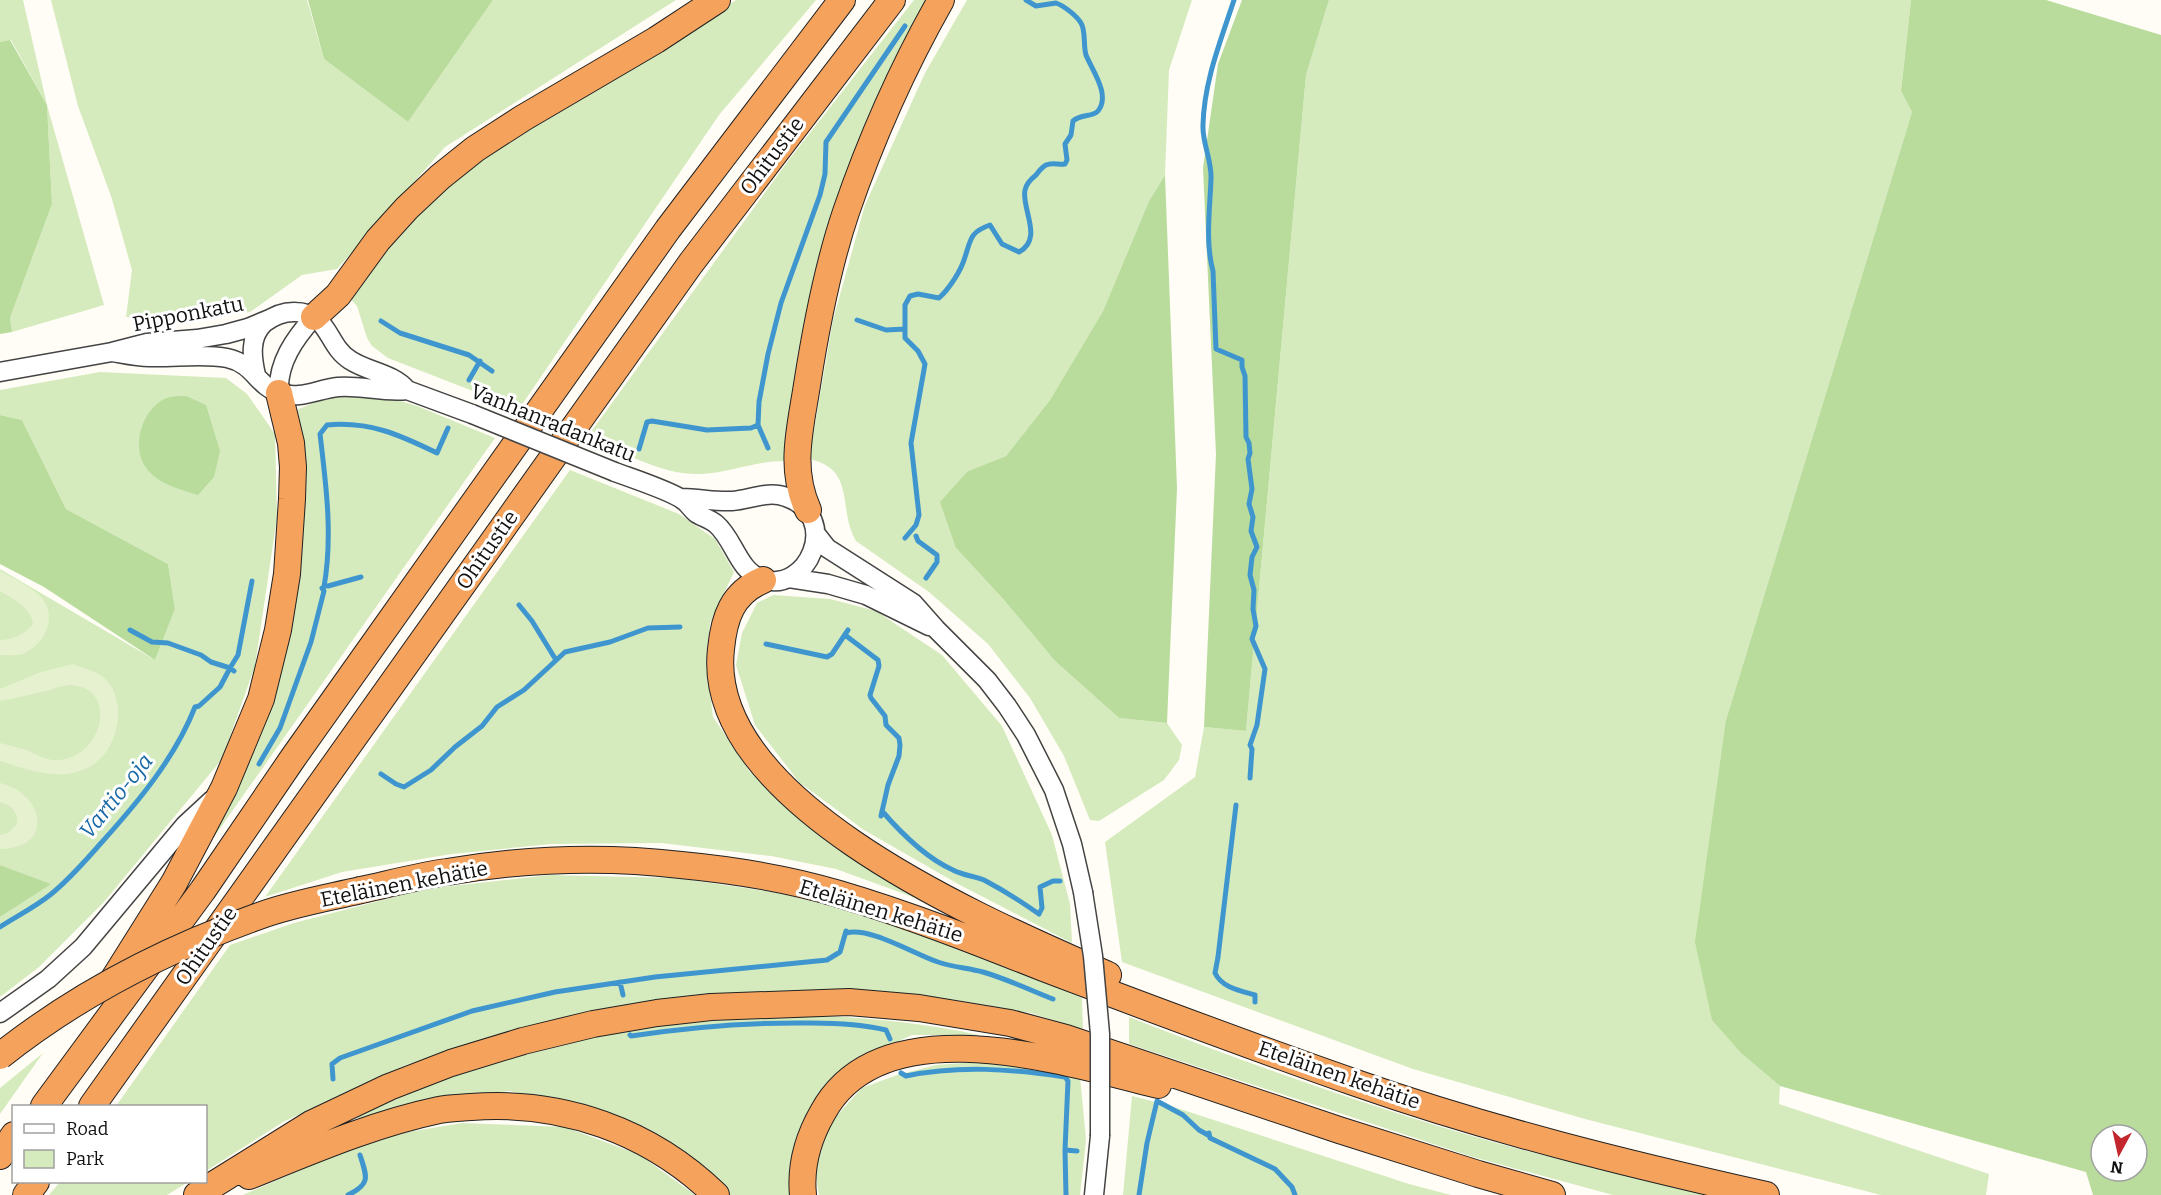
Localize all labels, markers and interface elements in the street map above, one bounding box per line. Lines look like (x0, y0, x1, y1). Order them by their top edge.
street label: Ohitustie (734, 112, 810, 200)
street label: Pipponkatu (130, 291, 246, 337)
street label: Vanhanradankatu (467, 378, 639, 468)
street label: Ohitustie (450, 505, 524, 595)
water label: Vartio-oja (73, 748, 159, 844)
street label: Eteläinen kehätie (318, 855, 490, 913)
street label: Eteläinen kehätie (796, 874, 966, 948)
street label: Ohitustie (169, 901, 243, 991)
street label: Eteläinen kehätie (1254, 1035, 1424, 1115)
legend (12, 1105, 207, 1183)
text: Road (66, 1118, 109, 1140)
north arrow (2089, 1123, 2149, 1183)
text: Park (66, 1148, 105, 1170)
text: N (2110, 1157, 2124, 1178)

